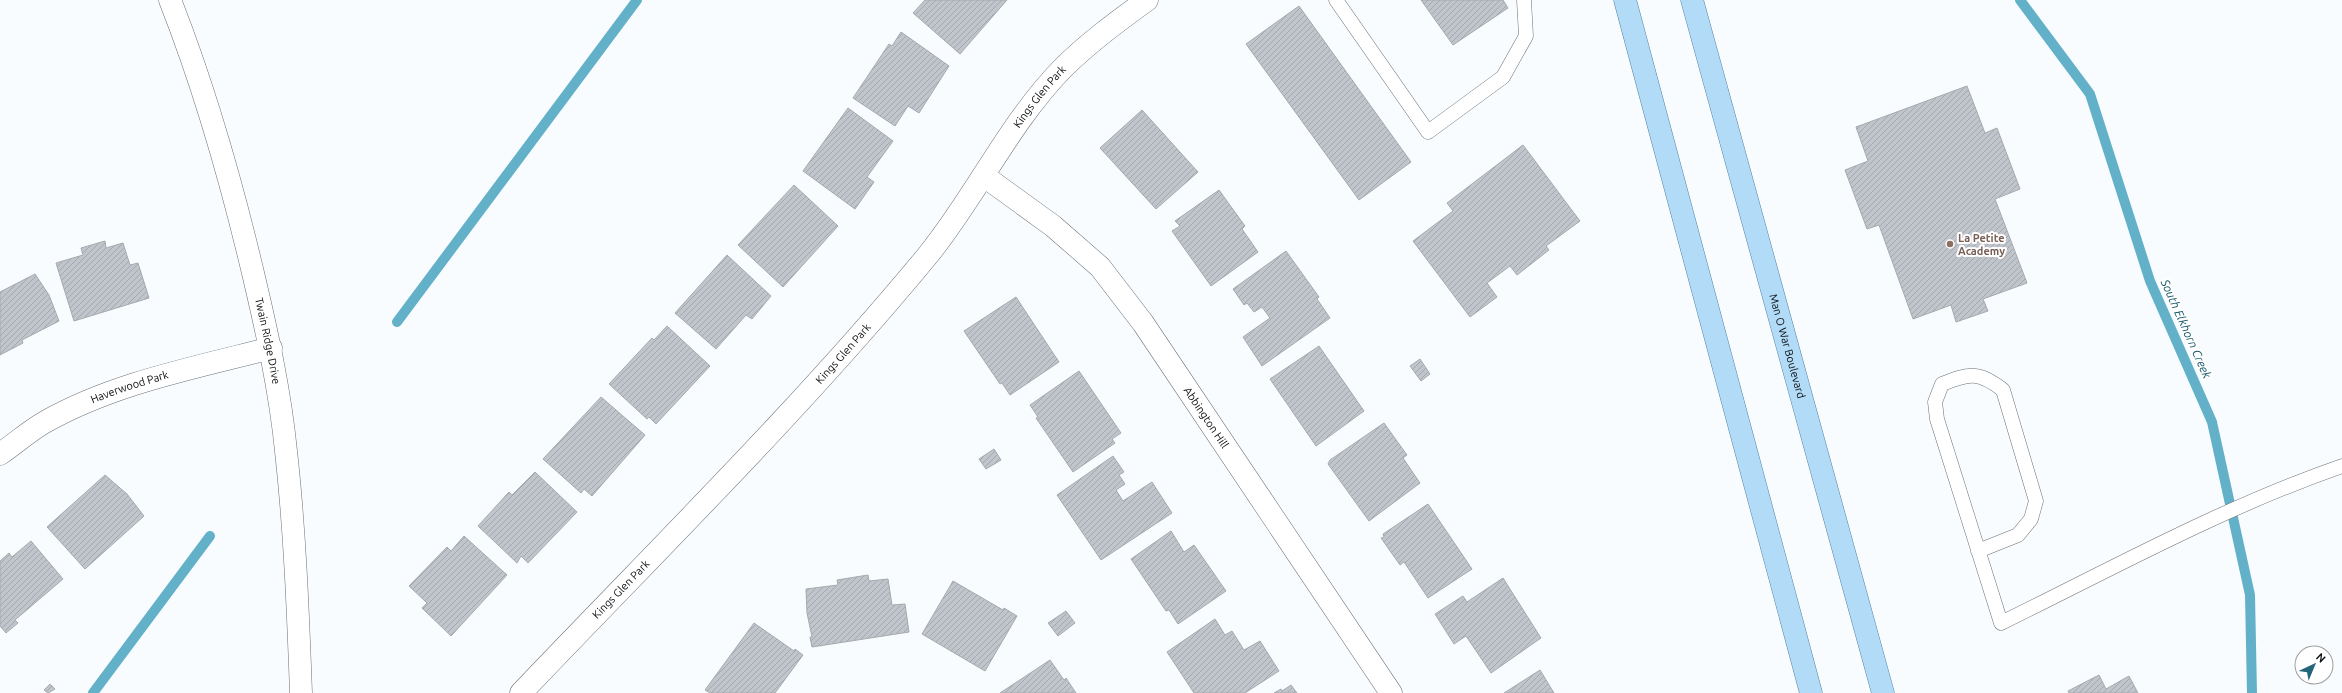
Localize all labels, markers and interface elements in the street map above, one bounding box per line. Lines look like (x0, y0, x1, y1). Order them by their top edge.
street label: Kings Glen Park (1011, 63, 1068, 130)
place label: La Petite Academy (1958, 232, 2005, 257)
marker: La Petite Academy (1945, 239, 1955, 249)
water label: South Elkhorn Creek (2158, 276, 2214, 381)
street label: Man O War Boulevard (1767, 293, 1807, 400)
street label: Twain Ridge Drive (253, 296, 283, 385)
street label: Kings Glen Park (813, 321, 873, 386)
street label: Haverwood Park (89, 368, 170, 405)
street label: Abbington Hill (1182, 385, 1231, 450)
street label: Kings Glen Park (590, 557, 652, 621)
north arrow (2294, 645, 2334, 685)
text: N (2314, 651, 2328, 665)

